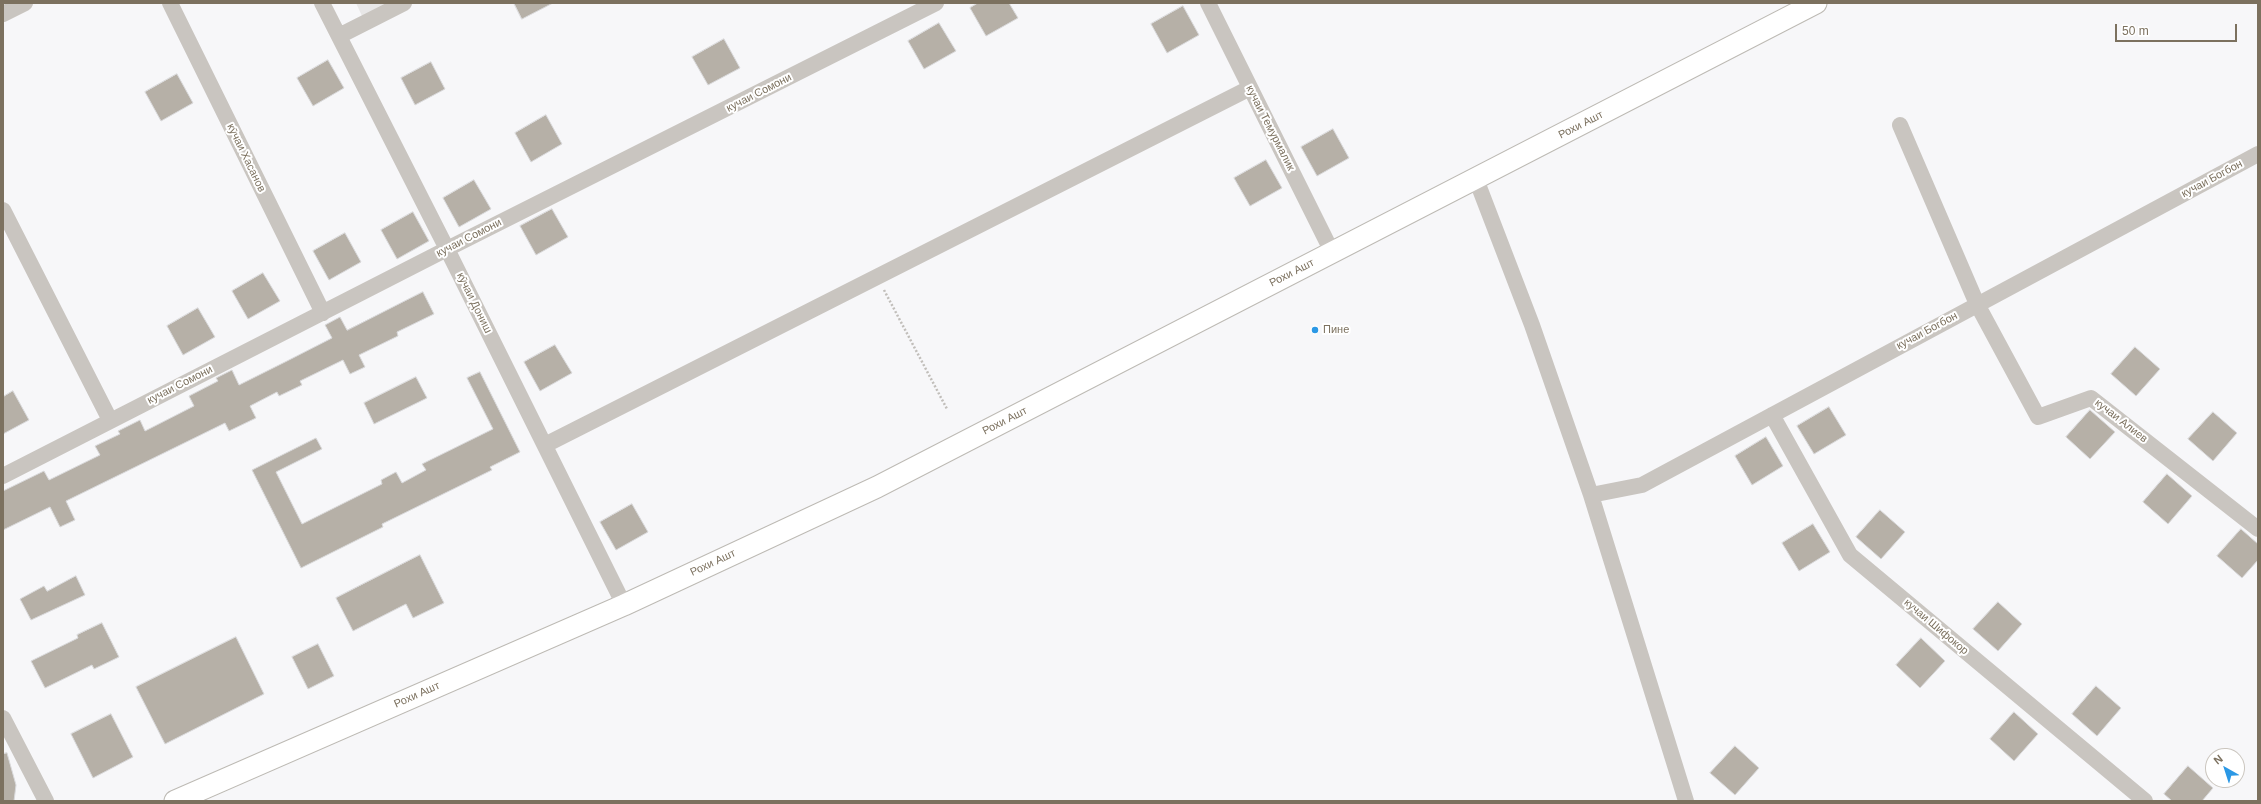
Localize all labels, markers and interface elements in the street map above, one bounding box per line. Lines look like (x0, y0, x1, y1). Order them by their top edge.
scale bar (2117, 16, 2239, 42)
text: 50 m (2122, 24, 2149, 38)
street label: кучаи Сомони (724, 71, 794, 115)
street label: кучаи Темурмалик (1243, 83, 1297, 173)
street label: Рохи Ашт (1556, 108, 1606, 142)
street label: кӯчаи Хасанов (224, 122, 268, 194)
street label: кучаи Богбон (2179, 157, 2245, 201)
street label: кучаи Сомони (434, 216, 504, 260)
street label: Рохи Ашт (1267, 256, 1317, 290)
street label: кӯчаи Дониш (454, 270, 494, 336)
street label: кучаи Богбон (1894, 309, 1960, 353)
place label: Пине (1323, 323, 1349, 337)
marker: Пине (1310, 325, 1320, 335)
street label: кучаи Сомони (145, 363, 215, 407)
street label: кучаи Алиев (2092, 396, 2150, 446)
street label: Рохи Ашт (980, 404, 1030, 438)
street label: Рохи Ашт (688, 547, 738, 579)
street label: кучаи Шифокор (1901, 596, 1971, 658)
street label: Рохи Ашт (392, 679, 442, 711)
north arrow (2205, 748, 2245, 788)
text: N (2211, 752, 2225, 767)

